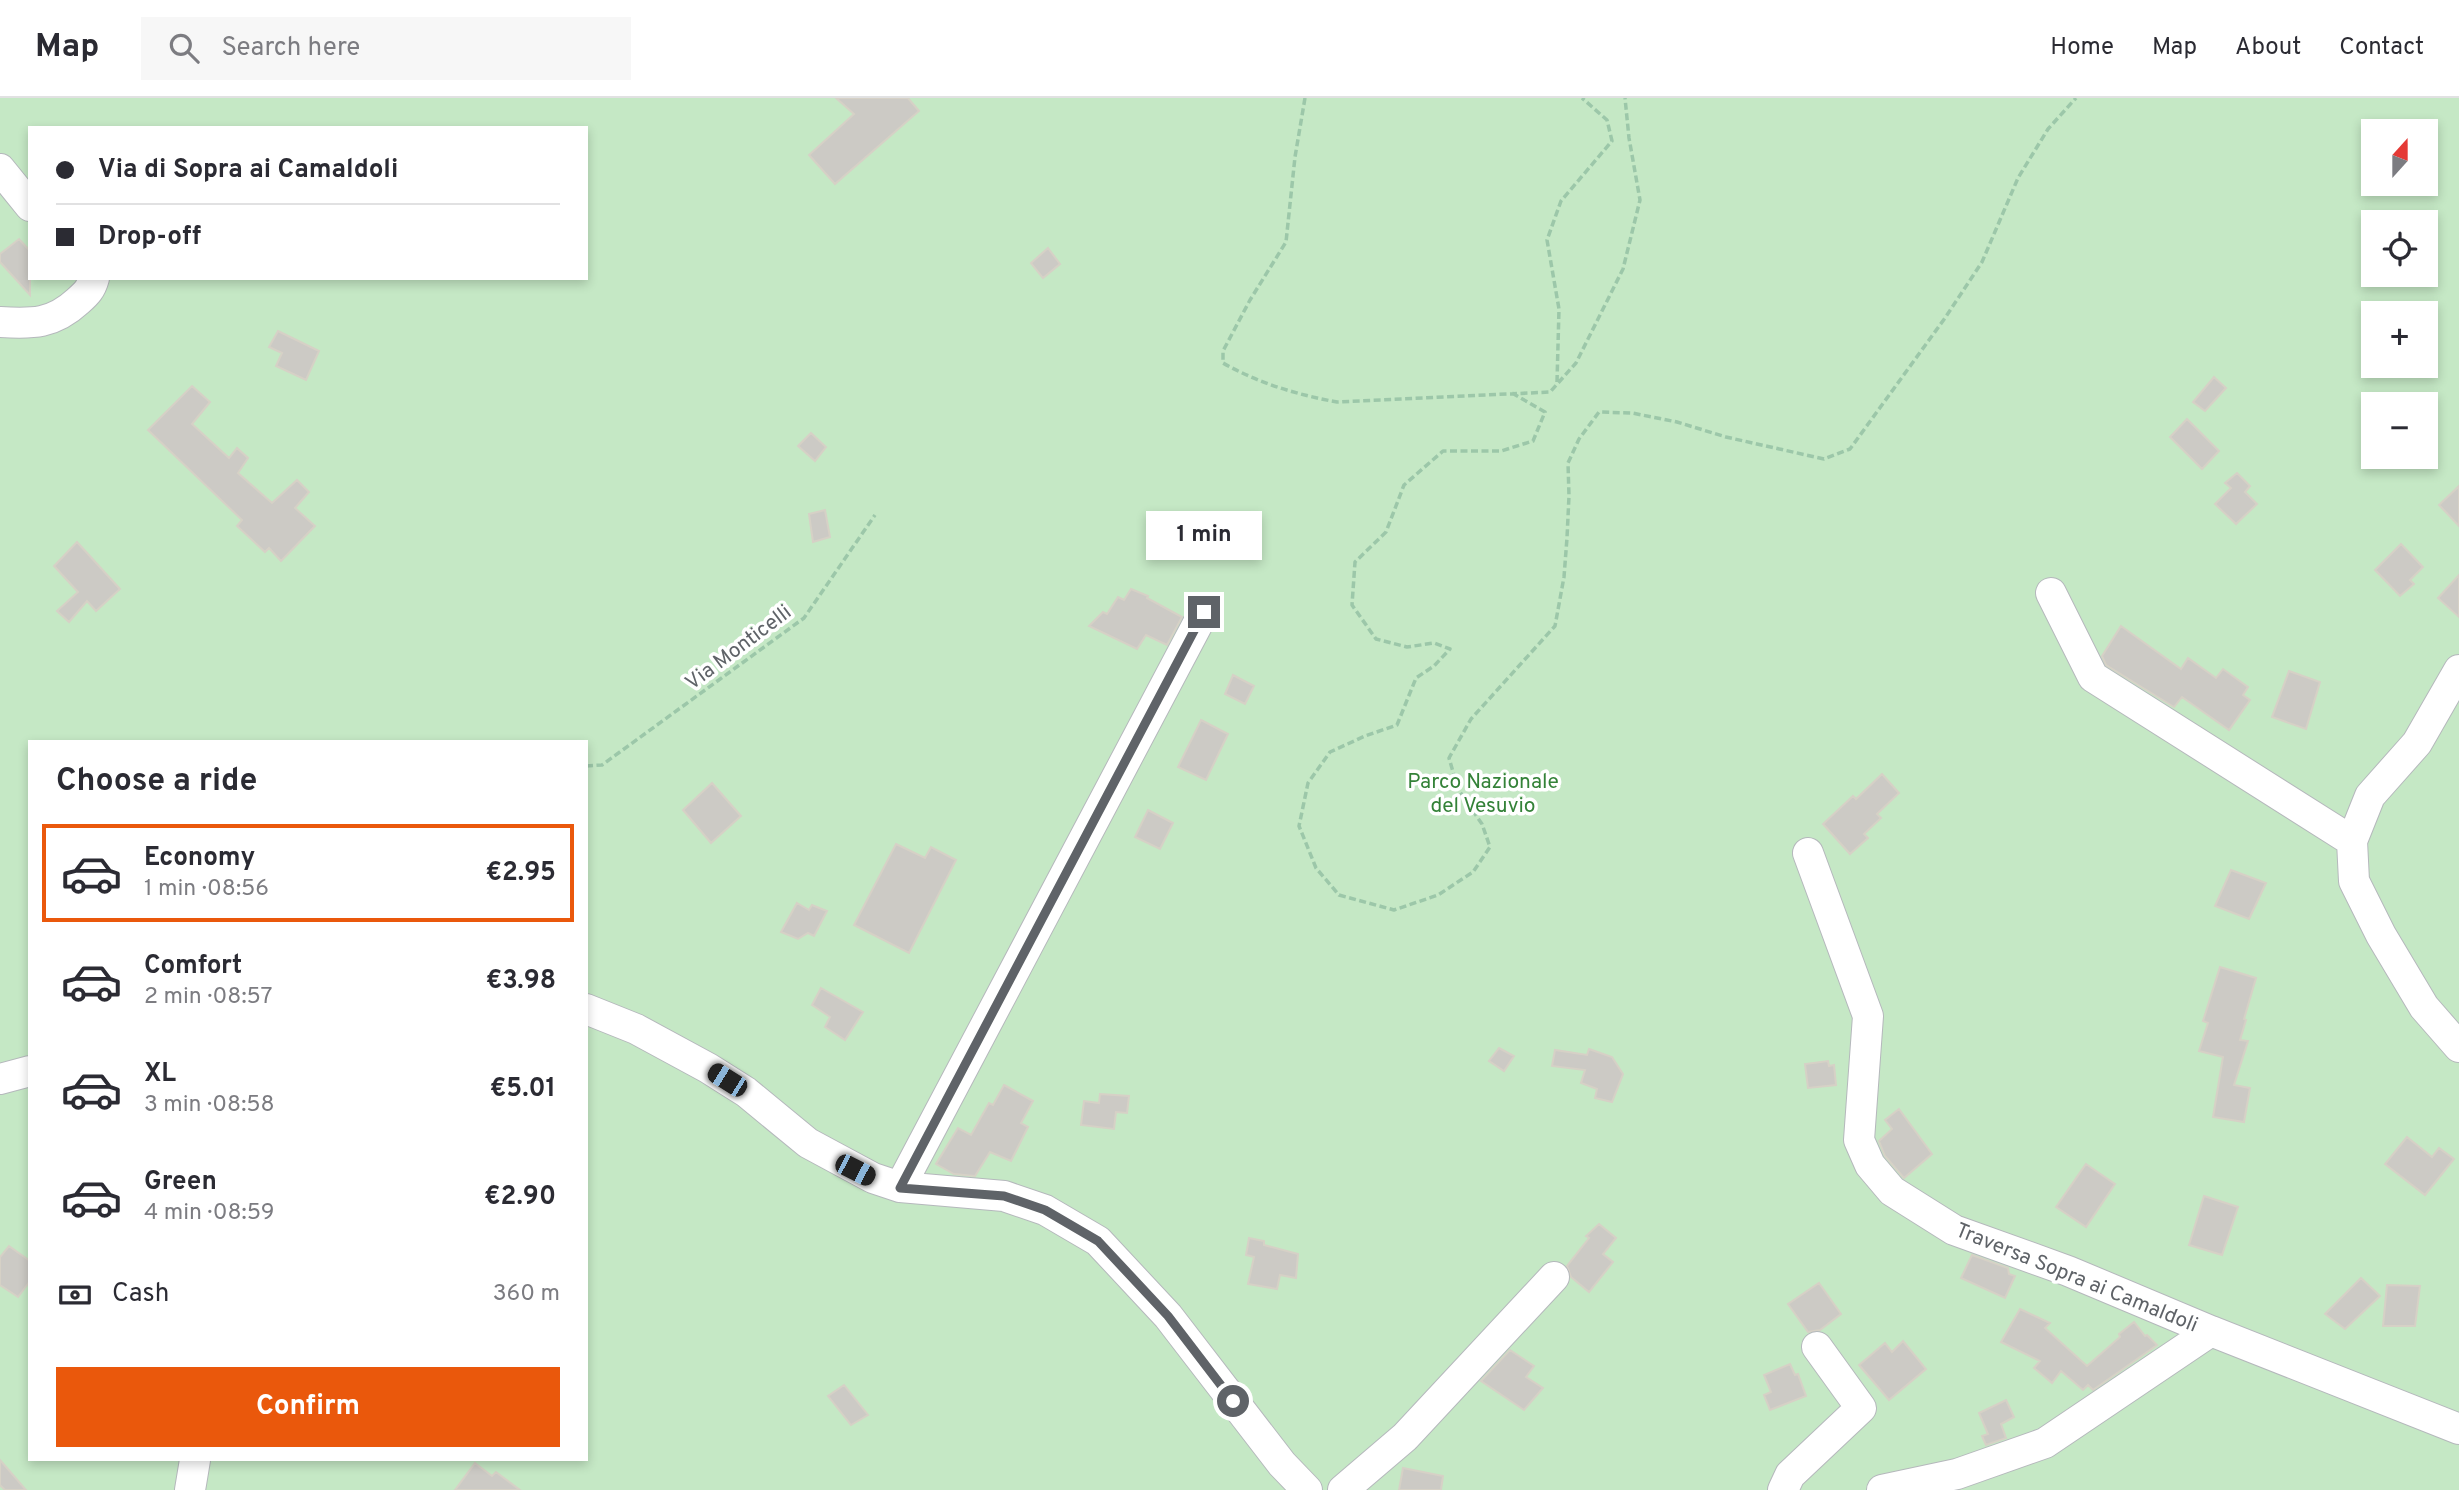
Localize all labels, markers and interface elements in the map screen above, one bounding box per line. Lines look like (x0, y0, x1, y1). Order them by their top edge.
search box (141, 17, 631, 80)
text: Map (35, 27, 99, 69)
icon: search (165, 29, 203, 67)
text: Search here (221, 32, 360, 65)
text: Home (2050, 33, 2114, 63)
text: Map (2152, 33, 2197, 63)
text: About (2235, 33, 2301, 63)
text: Contact (2339, 33, 2424, 63)
north arrow (2361, 119, 2438, 196)
map controls (2361, 119, 2438, 469)
text: Via di Sopra ai Camaldoli (98, 154, 398, 187)
button: locate (2361, 210, 2438, 287)
text: Drop-off (98, 221, 201, 254)
button: + (2361, 301, 2438, 378)
button: − (2361, 392, 2438, 469)
callout: 1 min (1146, 510, 1262, 560)
text: 1 min (1176, 521, 1232, 550)
route end (1188, 596, 1220, 628)
street label: Via Monticelli (680, 599, 797, 697)
text: Choose a ride (56, 762, 257, 802)
park label: Parco Nazionale del Vesuvio (1407, 769, 1559, 820)
icon: car (60, 842, 123, 905)
text: Economy (144, 842, 255, 875)
text: €2.95 (485, 857, 556, 890)
text: 1 min · 08:56 (144, 875, 269, 904)
icon: car (60, 950, 123, 1013)
text: Comfort (144, 950, 242, 983)
text: €3.98 (486, 965, 556, 998)
text: 2 min · 08:57 (144, 983, 273, 1012)
icon: car (60, 1058, 123, 1121)
text: XL (144, 1058, 176, 1091)
car (704, 1060, 751, 1100)
text: €5.01 (490, 1073, 556, 1106)
text: 3 min · 08:58 (144, 1091, 275, 1120)
car (832, 1151, 879, 1189)
icon: car (60, 1166, 123, 1229)
text: Green (144, 1166, 217, 1199)
text: €2.90 (484, 1181, 556, 1214)
text: 4 min · 08:59 (144, 1199, 275, 1228)
street label: Traversa Sopra ai Camaldoli (1951, 1217, 2202, 1339)
icon: cash (56, 1276, 94, 1314)
text: Cash (112, 1278, 169, 1311)
text: 360 m (493, 1280, 560, 1309)
button: Confirm (56, 1367, 560, 1447)
route start (1217, 1385, 1249, 1417)

